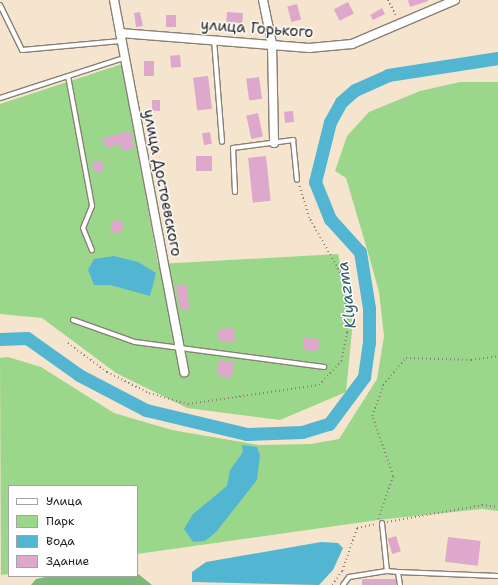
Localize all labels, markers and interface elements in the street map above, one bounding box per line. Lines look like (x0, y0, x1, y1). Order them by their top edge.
street label: улица Горького (200, 16, 314, 42)
street label: улица Достоевского (139, 108, 185, 258)
water label: Klyazma (333, 260, 361, 330)
legend (8, 485, 138, 577)
text: Улица (46, 493, 82, 509)
text: Парк (46, 513, 74, 529)
text: Вода (46, 533, 75, 549)
text: Здание (46, 553, 89, 569)

